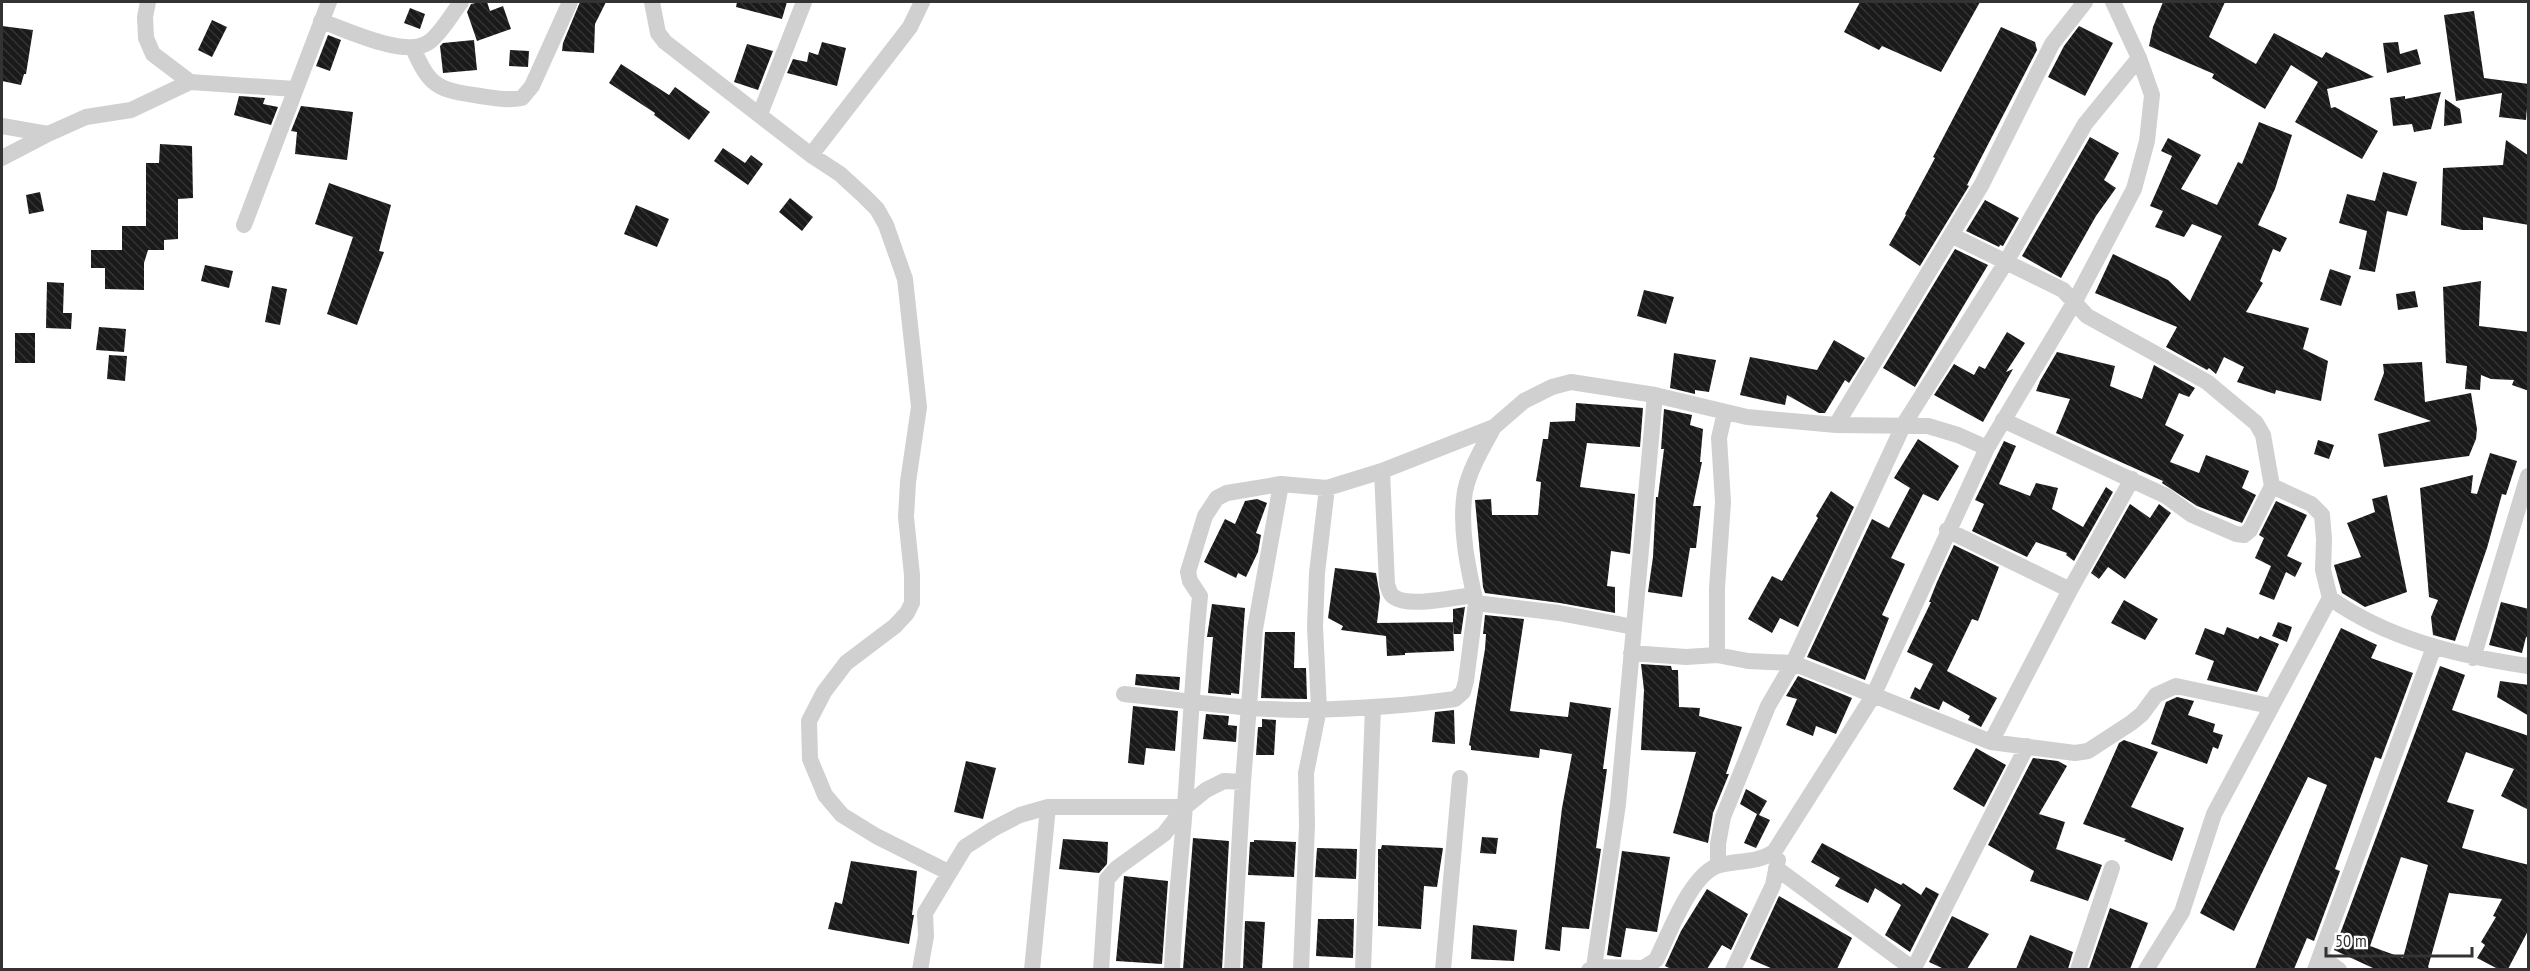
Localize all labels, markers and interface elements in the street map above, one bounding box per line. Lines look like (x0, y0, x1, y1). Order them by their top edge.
scale bar (2326, 920, 2472, 958)
text: 50 m (2335, 929, 2367, 952)

